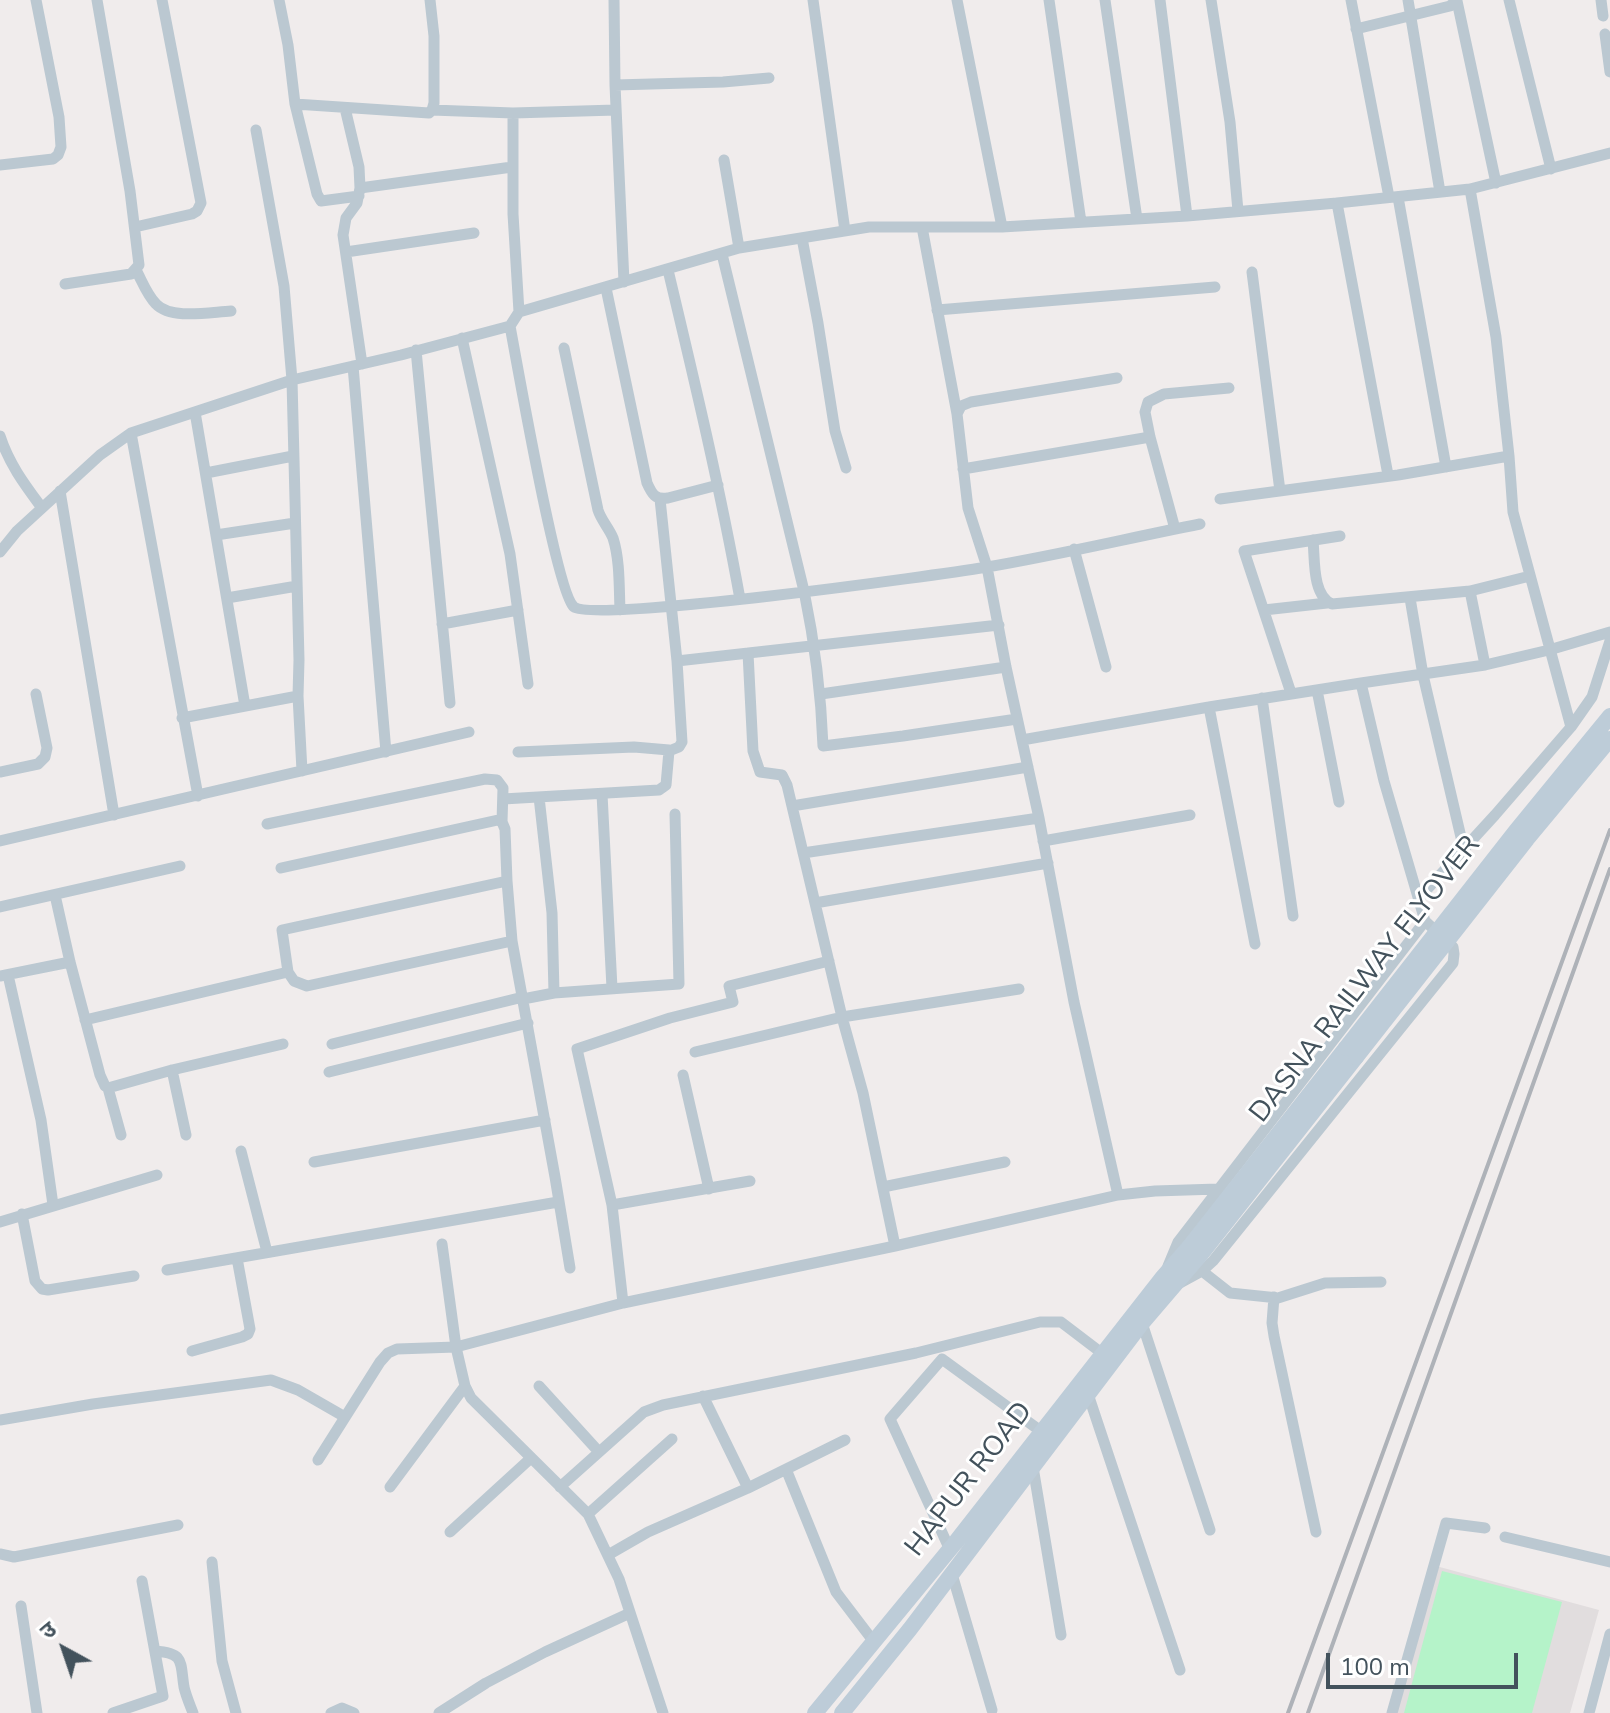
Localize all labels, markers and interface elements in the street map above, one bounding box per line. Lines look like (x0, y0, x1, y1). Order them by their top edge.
street label: DASNA RAILWAY FLYOVER (1244, 830, 1488, 1130)
street label: HAPUR ROAD (899, 1396, 1041, 1564)
north arrow (24, 1609, 104, 1689)
text: उ (34, 1615, 63, 1646)
scale bar (1330, 1637, 1522, 1687)
text: 100 m (1340, 1651, 1410, 1683)

